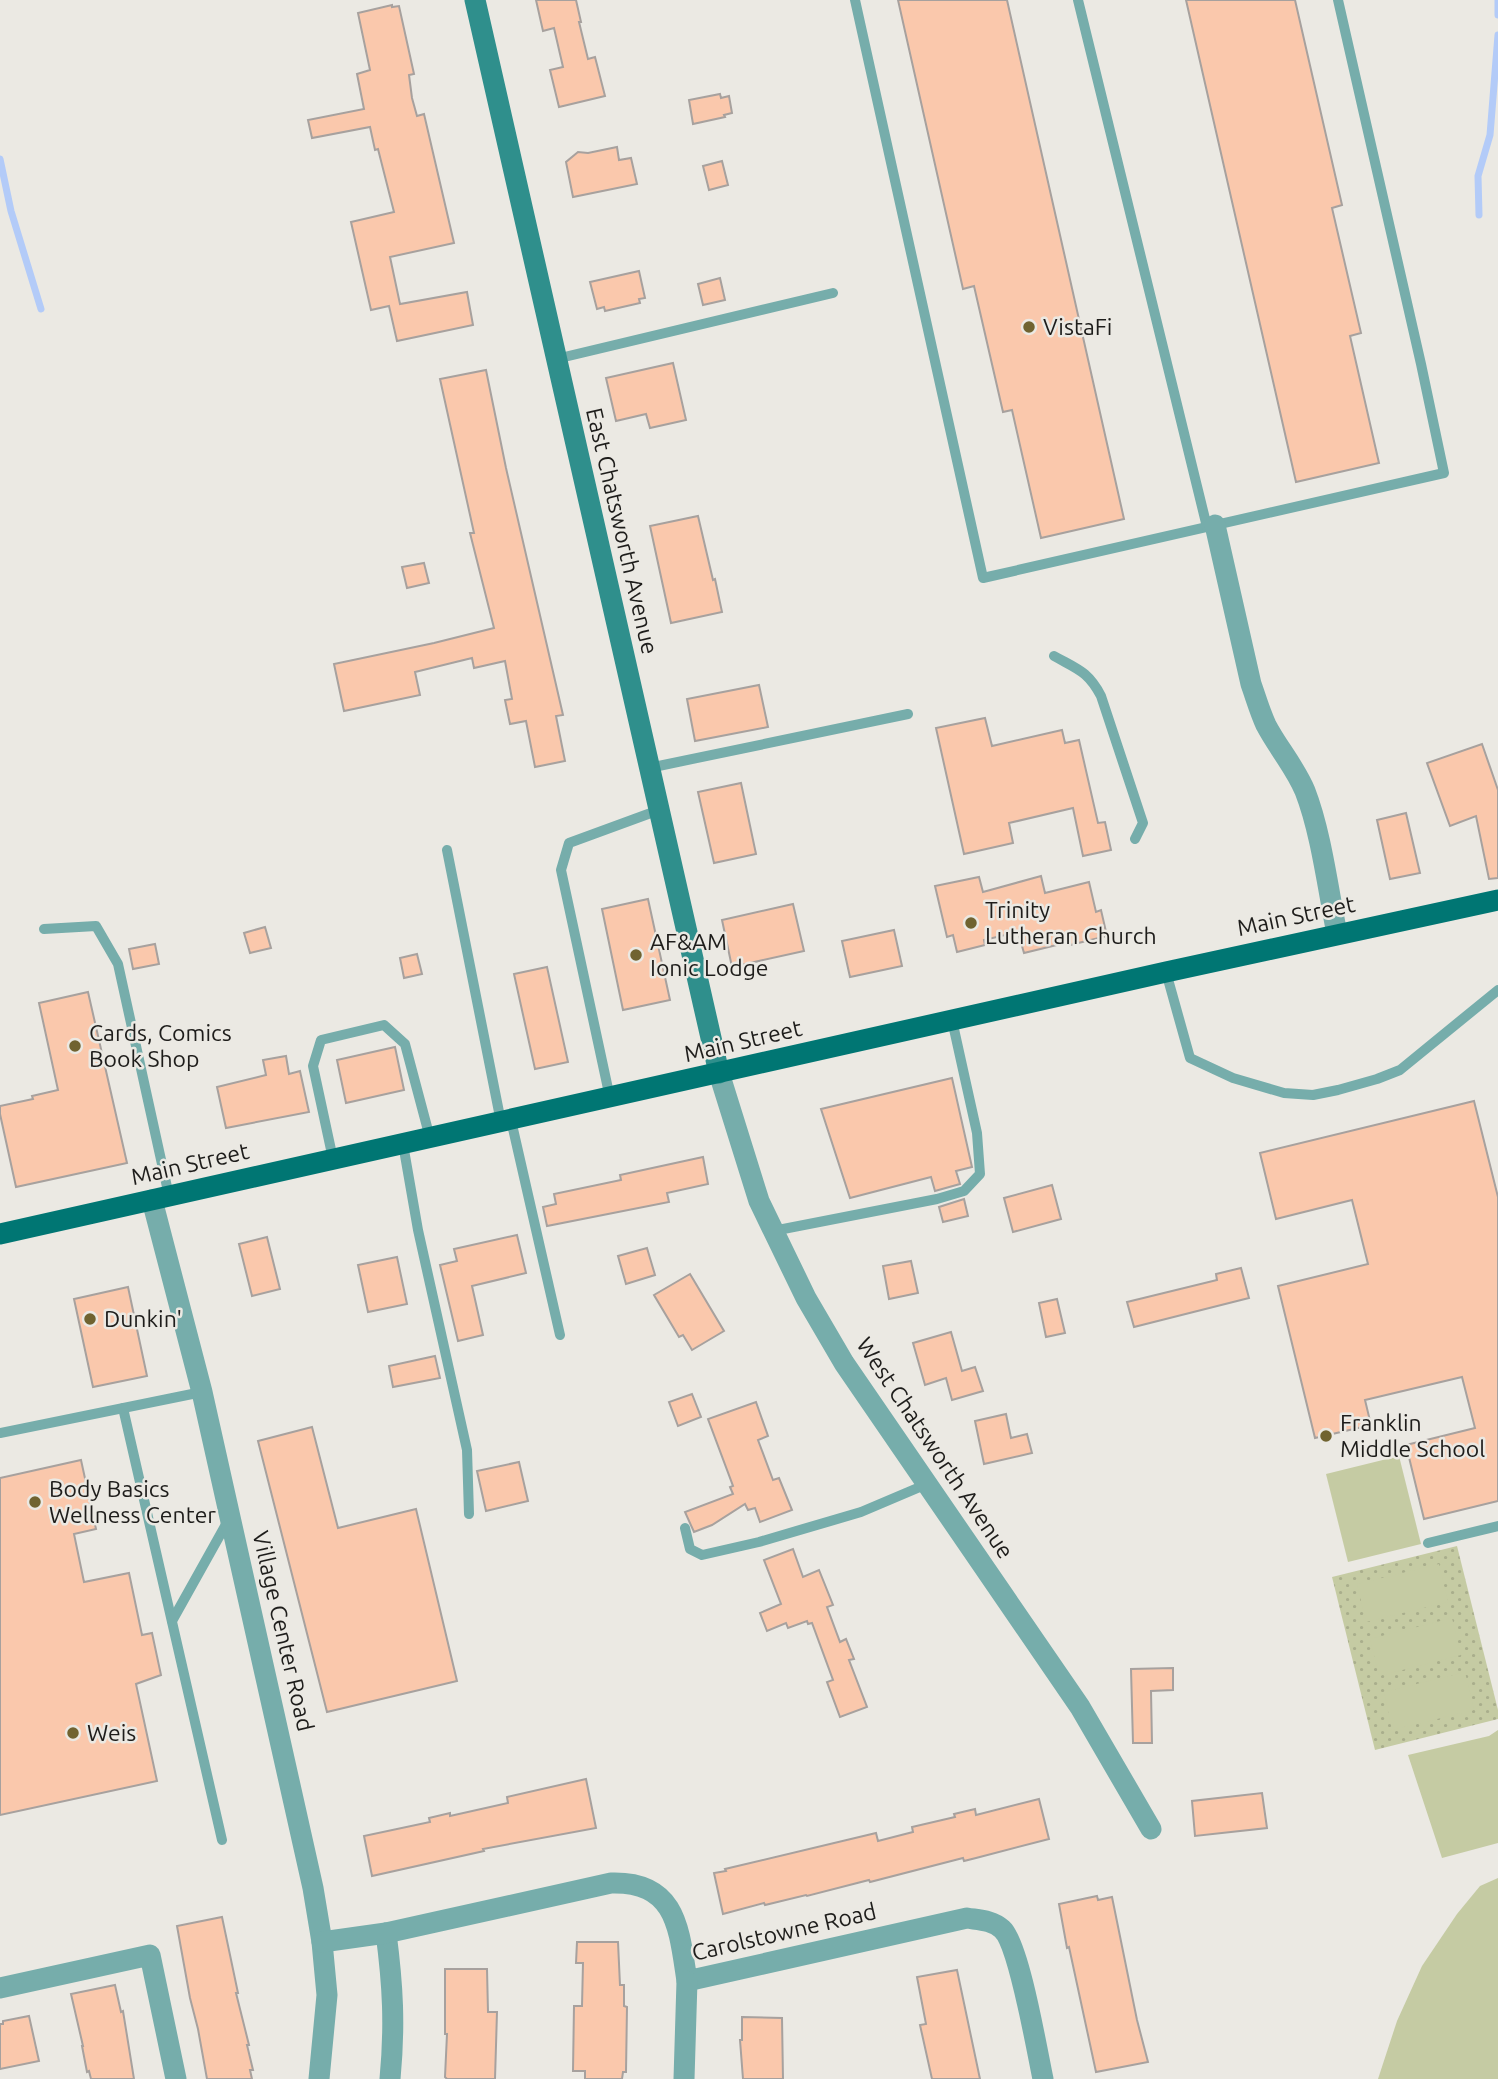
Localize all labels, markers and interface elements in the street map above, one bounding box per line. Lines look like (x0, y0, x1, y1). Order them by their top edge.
place label: VistaFi (1043, 314, 1112, 339)
marker: VistaFi (1021, 319, 1037, 335)
street label: East Chatsworth Avenue (582, 405, 663, 656)
street label: Main Street (1235, 891, 1357, 940)
place label: Trinity Lutheran Church (985, 897, 1157, 948)
marker: Trinity Lutheran Church (963, 915, 979, 931)
place label: AF&AM Ionic Lodge (650, 929, 769, 980)
marker: AF&AM Ionic Lodge (628, 947, 644, 963)
street label: Main Street (682, 1015, 804, 1066)
place label: Cards, Comics Book Shop (89, 1020, 232, 1071)
marker: Cards, Comics Book Shop (67, 1038, 83, 1054)
street label: Main Street (129, 1138, 251, 1189)
place label: Dunkin' (104, 1306, 182, 1331)
marker: Dunkin' (82, 1311, 98, 1327)
street label: West Chatsworth Avenue (852, 1333, 1019, 1563)
place label: Franklin Middle School (1340, 1410, 1485, 1461)
marker: Franklin Middle School (1318, 1428, 1334, 1444)
place label: Body Basics Wellness Center (49, 1476, 216, 1527)
marker: Body Basics Wellness Center (27, 1494, 43, 1510)
street label: Village Center Road (248, 1528, 319, 1733)
place label: Weis (87, 1720, 136, 1745)
marker: Weis (65, 1725, 81, 1741)
street label: Carolstowne Road (689, 1898, 879, 1965)

